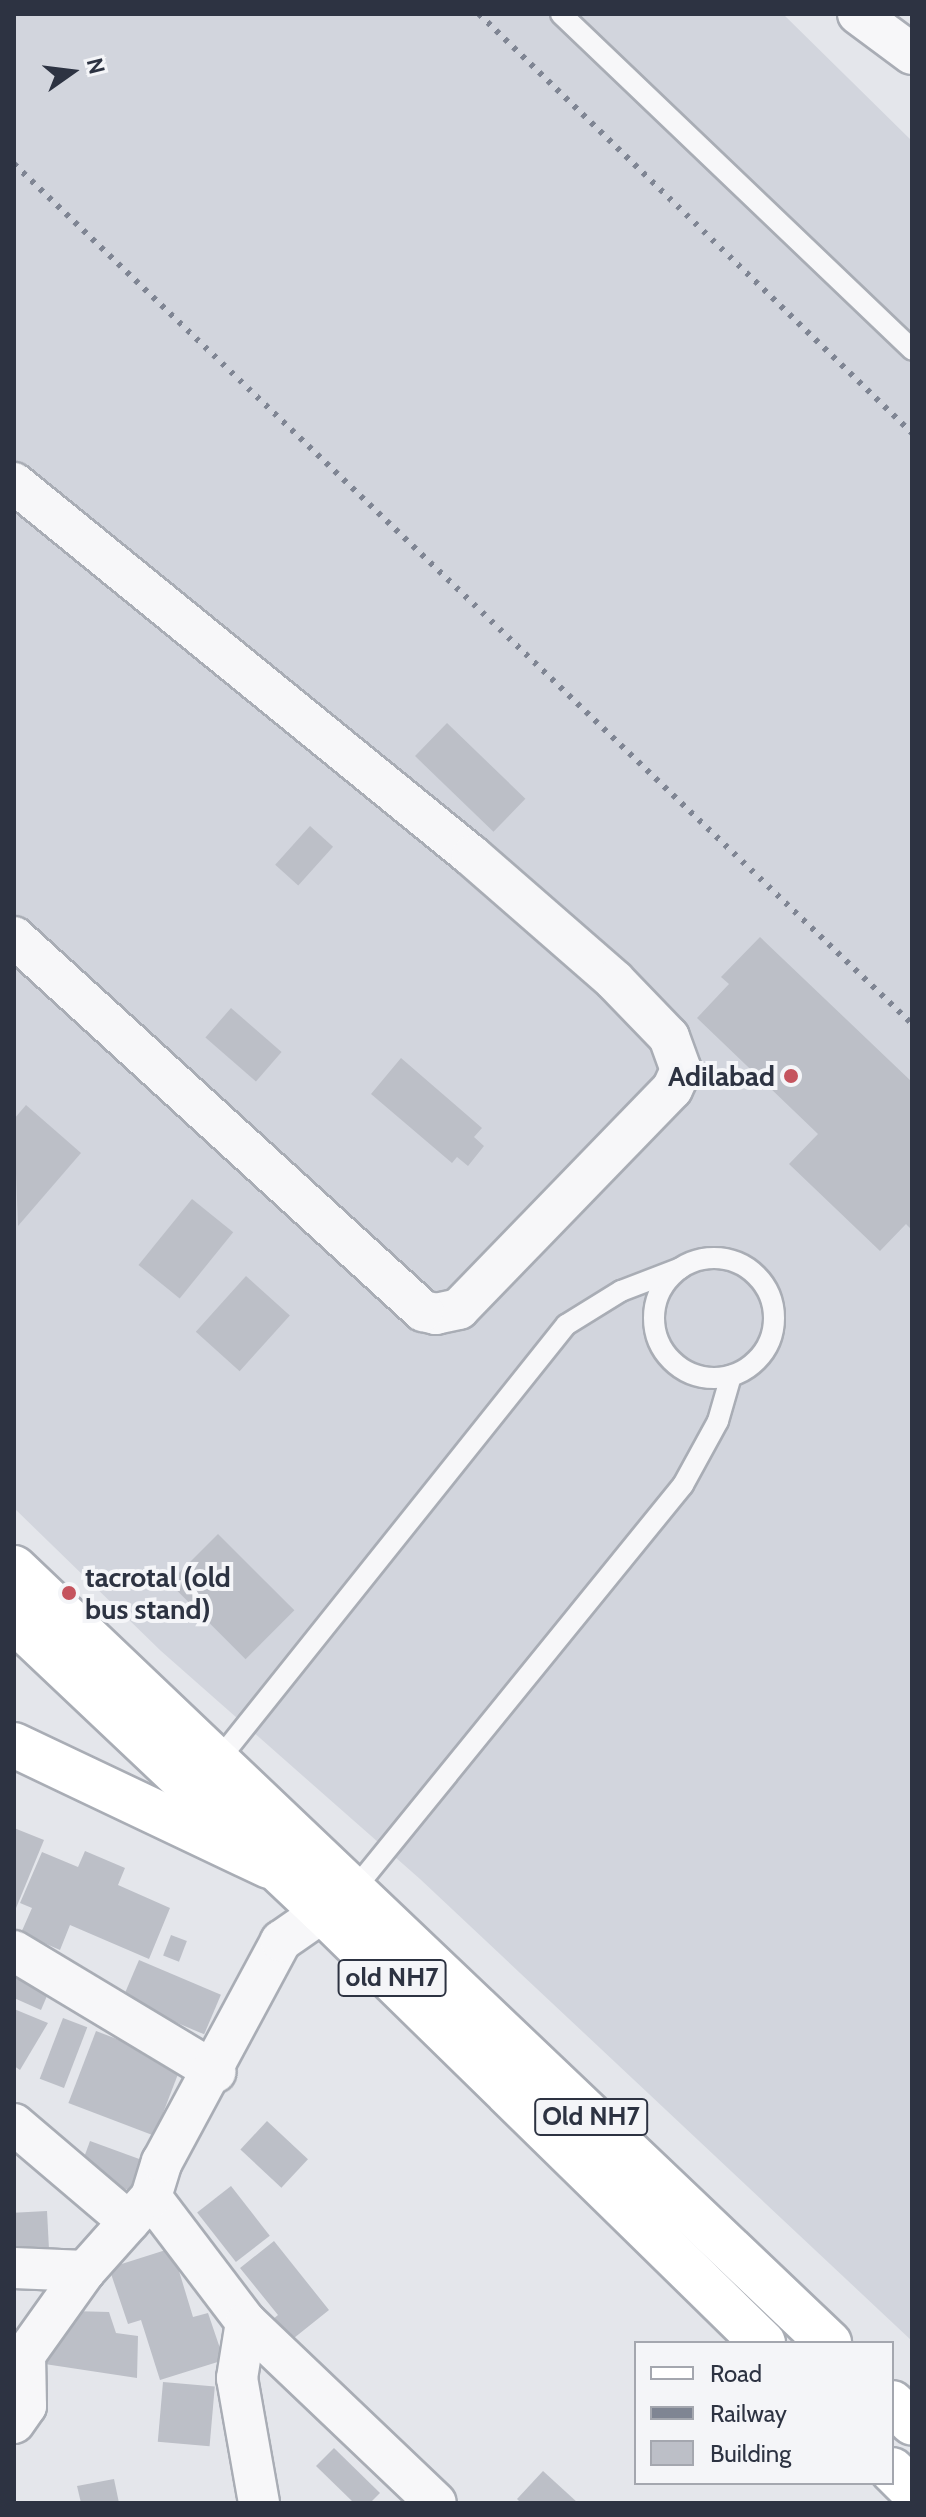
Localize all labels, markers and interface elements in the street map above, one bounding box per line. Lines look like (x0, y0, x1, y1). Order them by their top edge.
north arrow (32, 32, 112, 112)
text: N (81, 55, 111, 77)
place label: Adilabad (668, 1059, 775, 1093)
marker: Adilabad (782, 1067, 800, 1085)
place label: tacrotal (old bus stand) (85, 1560, 231, 1626)
marker: tacrotal (old bus stand) (60, 1584, 78, 1602)
road number: old NH7 (336, 1956, 448, 2000)
road number: Old NH7 (533, 2095, 649, 2139)
legend (634, 2341, 894, 2485)
text: Road (710, 2359, 762, 2388)
text: Railway (710, 2399, 787, 2428)
text: Building (710, 2439, 791, 2468)

